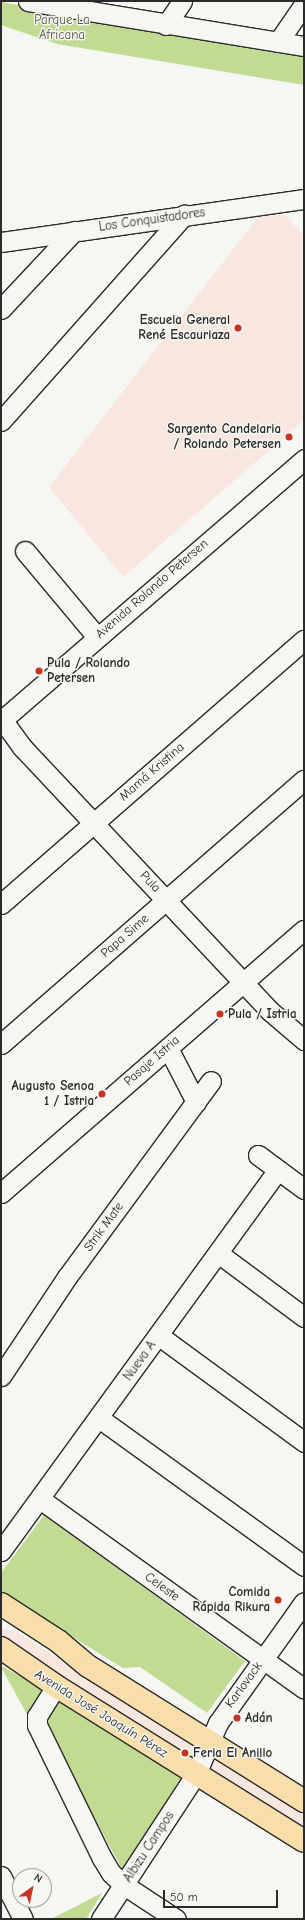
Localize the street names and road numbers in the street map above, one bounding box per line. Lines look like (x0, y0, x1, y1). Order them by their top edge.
street label: Los Conquistadores (98, 205, 206, 235)
street label: Avenida Rolando Petersen (93, 536, 211, 642)
street label: Mamá Kristina (116, 740, 188, 804)
street label: Pula (136, 868, 164, 896)
street label: Papa Sime (98, 911, 152, 961)
street label: Pasaje Istria (121, 1033, 183, 1089)
street label: Strik Mate (81, 1199, 127, 1255)
street label: Nueva A (120, 1338, 160, 1384)
street label: Celeste (142, 1569, 182, 1605)
street label: Karlovack (222, 1659, 266, 1711)
street label: Avenida José Joaquín Pérez (32, 1667, 170, 1761)
street label: Albizu Campos (120, 1809, 178, 1885)

